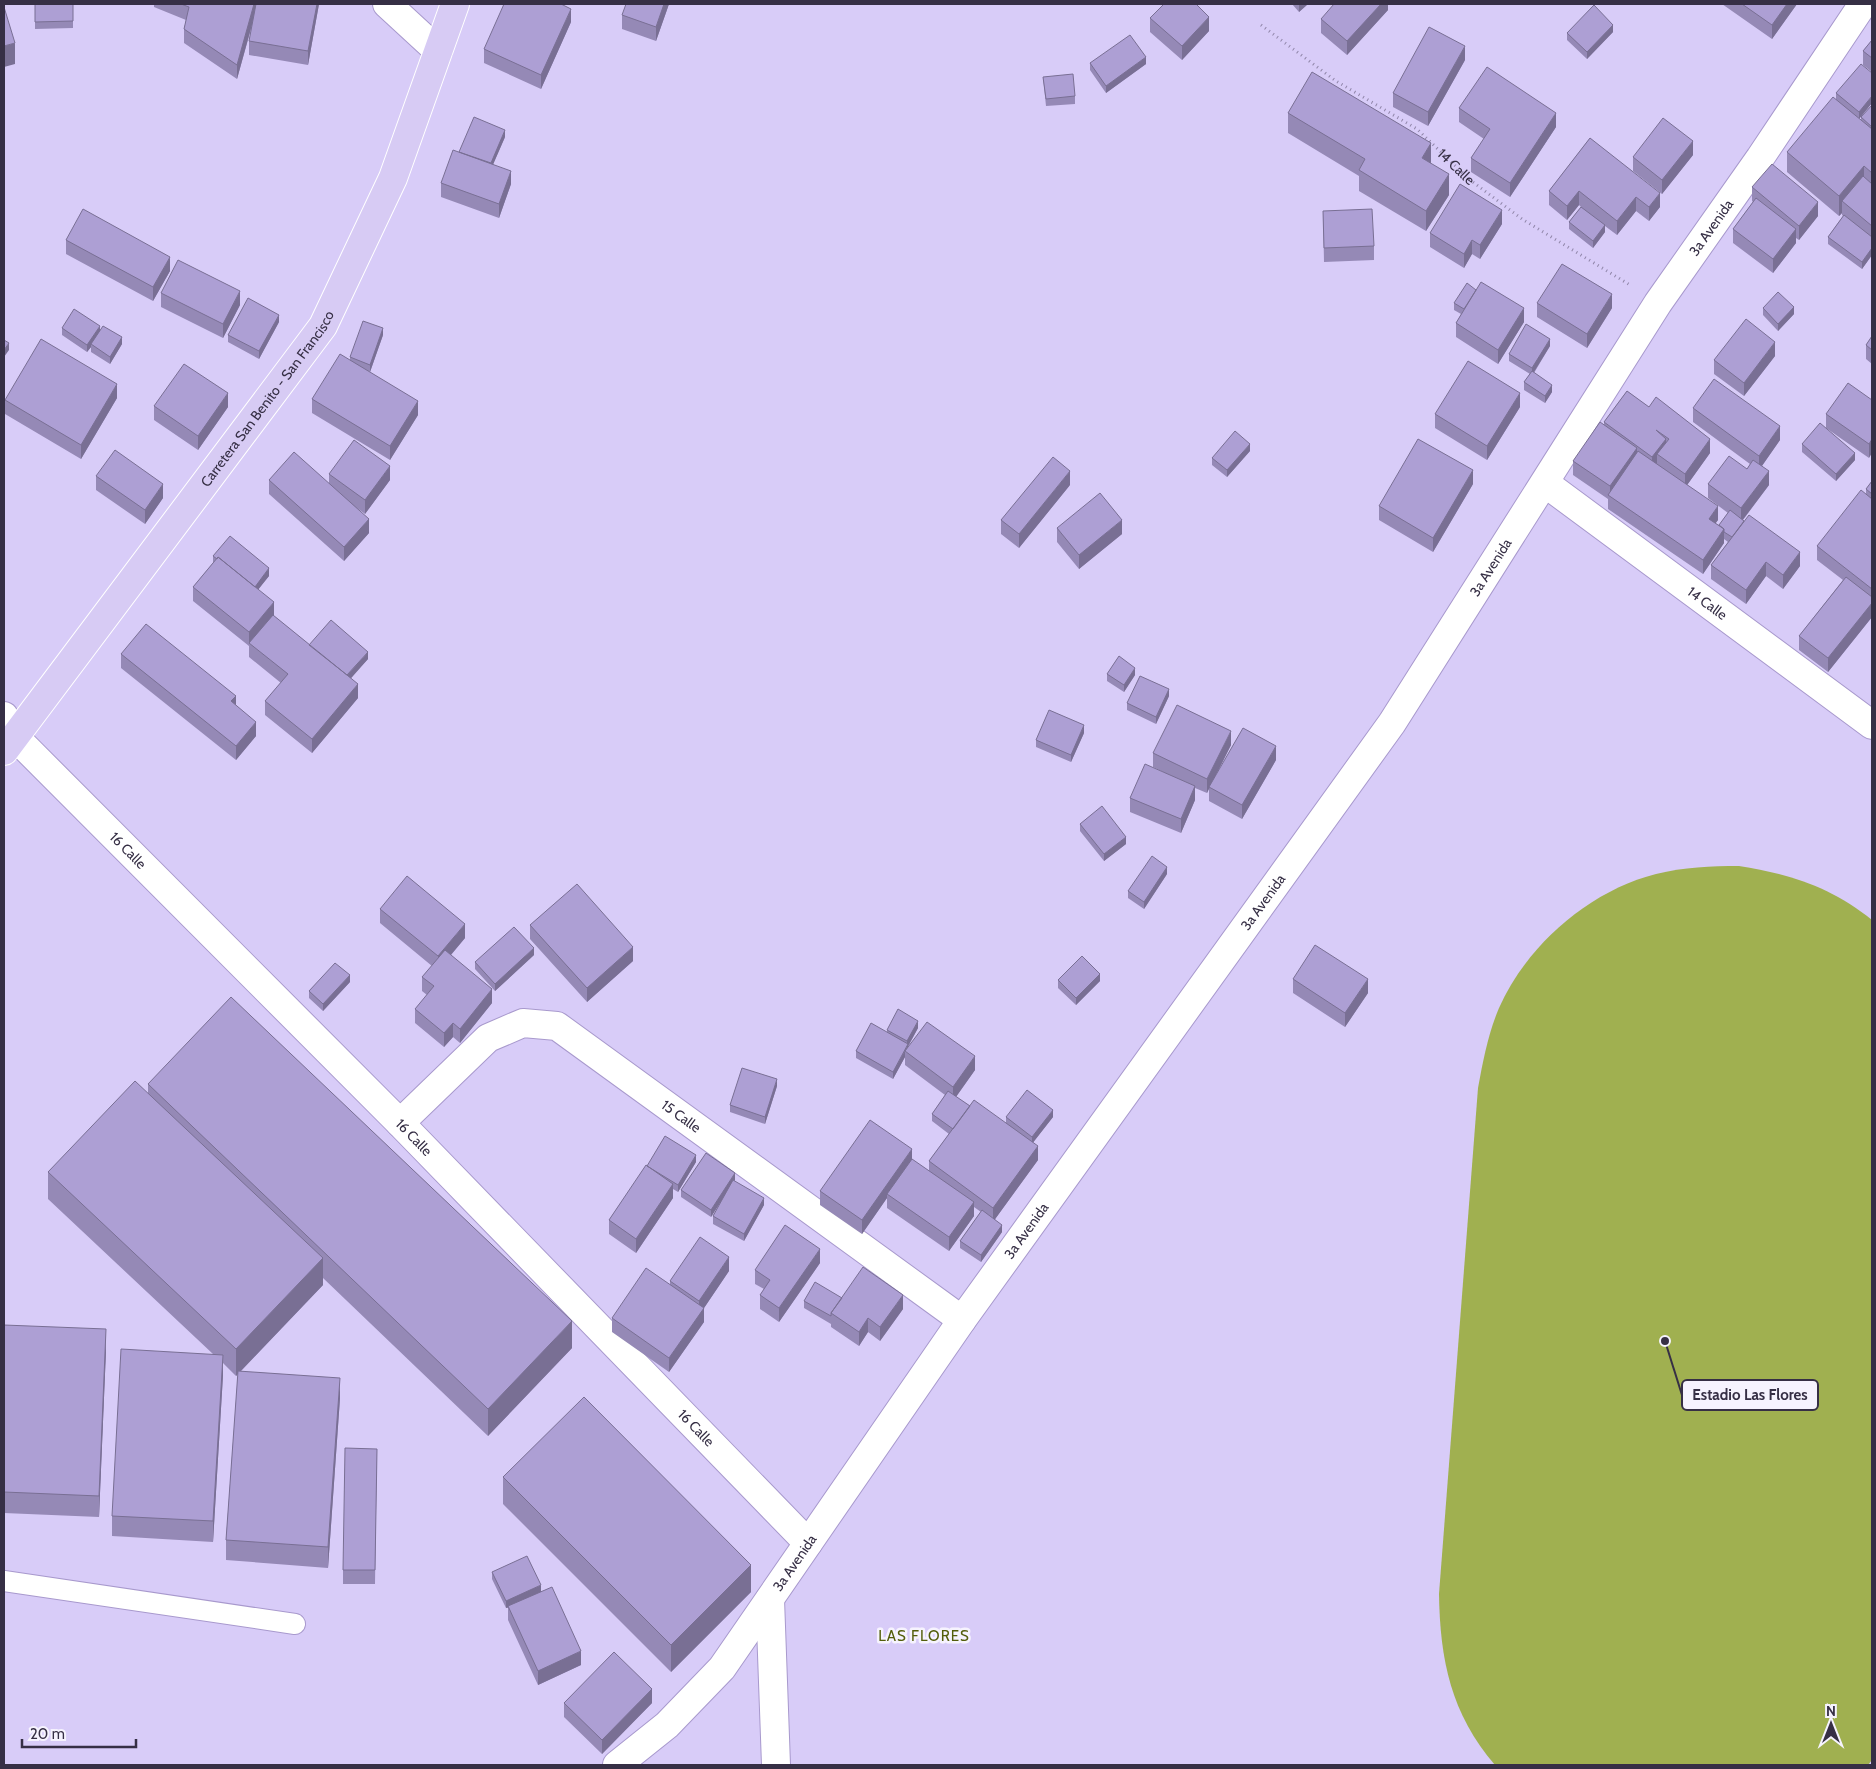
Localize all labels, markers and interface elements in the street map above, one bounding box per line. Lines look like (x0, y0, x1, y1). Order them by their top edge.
street label: 14 Calle (1434, 145, 1478, 189)
street label: 3a Avenida (1685, 196, 1737, 259)
street label: Carretera San Benito - San Francisco (196, 307, 338, 490)
street label: 3a Avenida (1466, 535, 1516, 600)
street label: 14 Calle (1684, 583, 1731, 624)
street label: 16 Calle (106, 828, 150, 873)
street label: 3a Avenida (1237, 870, 1289, 934)
street label: 15 Calle (658, 1096, 704, 1136)
street label: 16 Calle (392, 1115, 436, 1160)
street label: 3a Avenida (1000, 1199, 1053, 1262)
callout: Estadio Las Flores (1682, 1380, 1818, 1410)
text: Estadio Las Flores (1692, 1386, 1808, 1404)
street label: 16 Calle (674, 1406, 718, 1450)
street label: 3a Avenida (769, 1531, 821, 1595)
district label: LAS FLORES (878, 1627, 970, 1645)
north arrow (1806, 1699, 1856, 1749)
text: N (1826, 1702, 1836, 1720)
scale bar (22, 1716, 136, 1748)
text: 20 m (30, 1725, 65, 1743)

